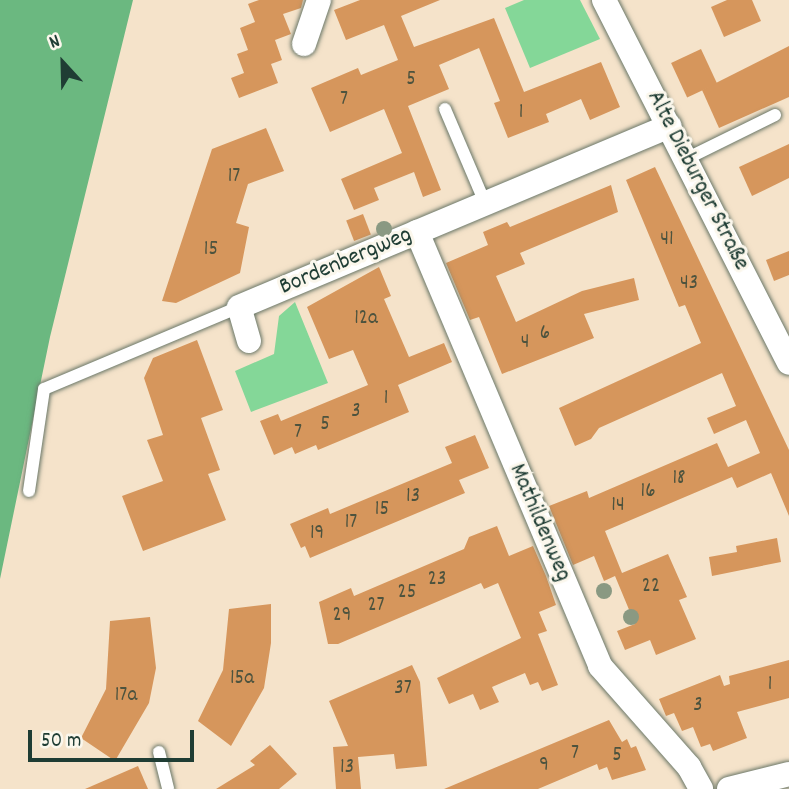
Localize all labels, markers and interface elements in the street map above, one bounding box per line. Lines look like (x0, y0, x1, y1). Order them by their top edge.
north arrow (28, 28, 98, 98)
text: N (46, 29, 64, 57)
house number: 5 (406, 67, 416, 93)
street label: Alte Dieburger Straße (639, 86, 755, 276)
house number: 7 (340, 87, 348, 113)
house number: 1 (519, 100, 523, 126)
house number: 17 (228, 164, 240, 190)
street label: Bordenbergweg (276, 221, 416, 303)
house number: 41 (660, 227, 674, 253)
house number: 15 (204, 237, 218, 263)
house number: 43 (680, 271, 698, 297)
house number: 12a (354, 306, 378, 332)
house number: 6 (540, 321, 550, 347)
house number: 4 (521, 330, 529, 356)
house number: 1 (384, 386, 388, 412)
house number: 3 (351, 399, 361, 425)
house number: 5 (320, 412, 330, 438)
house number: 7 (294, 420, 302, 446)
street label: Mathildenweg (501, 460, 577, 586)
house number: 18 (672, 466, 686, 492)
house number: 16 (641, 479, 655, 505)
house number: 13 (406, 484, 420, 510)
house number: 14 (611, 493, 625, 519)
house number: 15 (375, 497, 389, 523)
house number: 17 (345, 510, 357, 536)
house number: 19 (310, 521, 324, 547)
house number: 23 (428, 567, 446, 593)
house number: 22 (642, 574, 660, 600)
house number: 25 (398, 580, 416, 606)
house number: 27 (367, 593, 385, 619)
house number: 29 (333, 603, 351, 629)
house number: 15a (230, 666, 254, 692)
house number: 1 (768, 672, 772, 698)
house number: 37 (394, 676, 412, 702)
house number: 17a (115, 683, 137, 709)
house number: 3 (693, 693, 703, 719)
scale bar (32, 716, 198, 760)
text: 50 m (41, 727, 81, 757)
house number: 7 (571, 741, 579, 767)
house number: 5 (612, 743, 622, 769)
house number: 9 (539, 753, 549, 779)
house number: 13 (340, 755, 354, 781)

